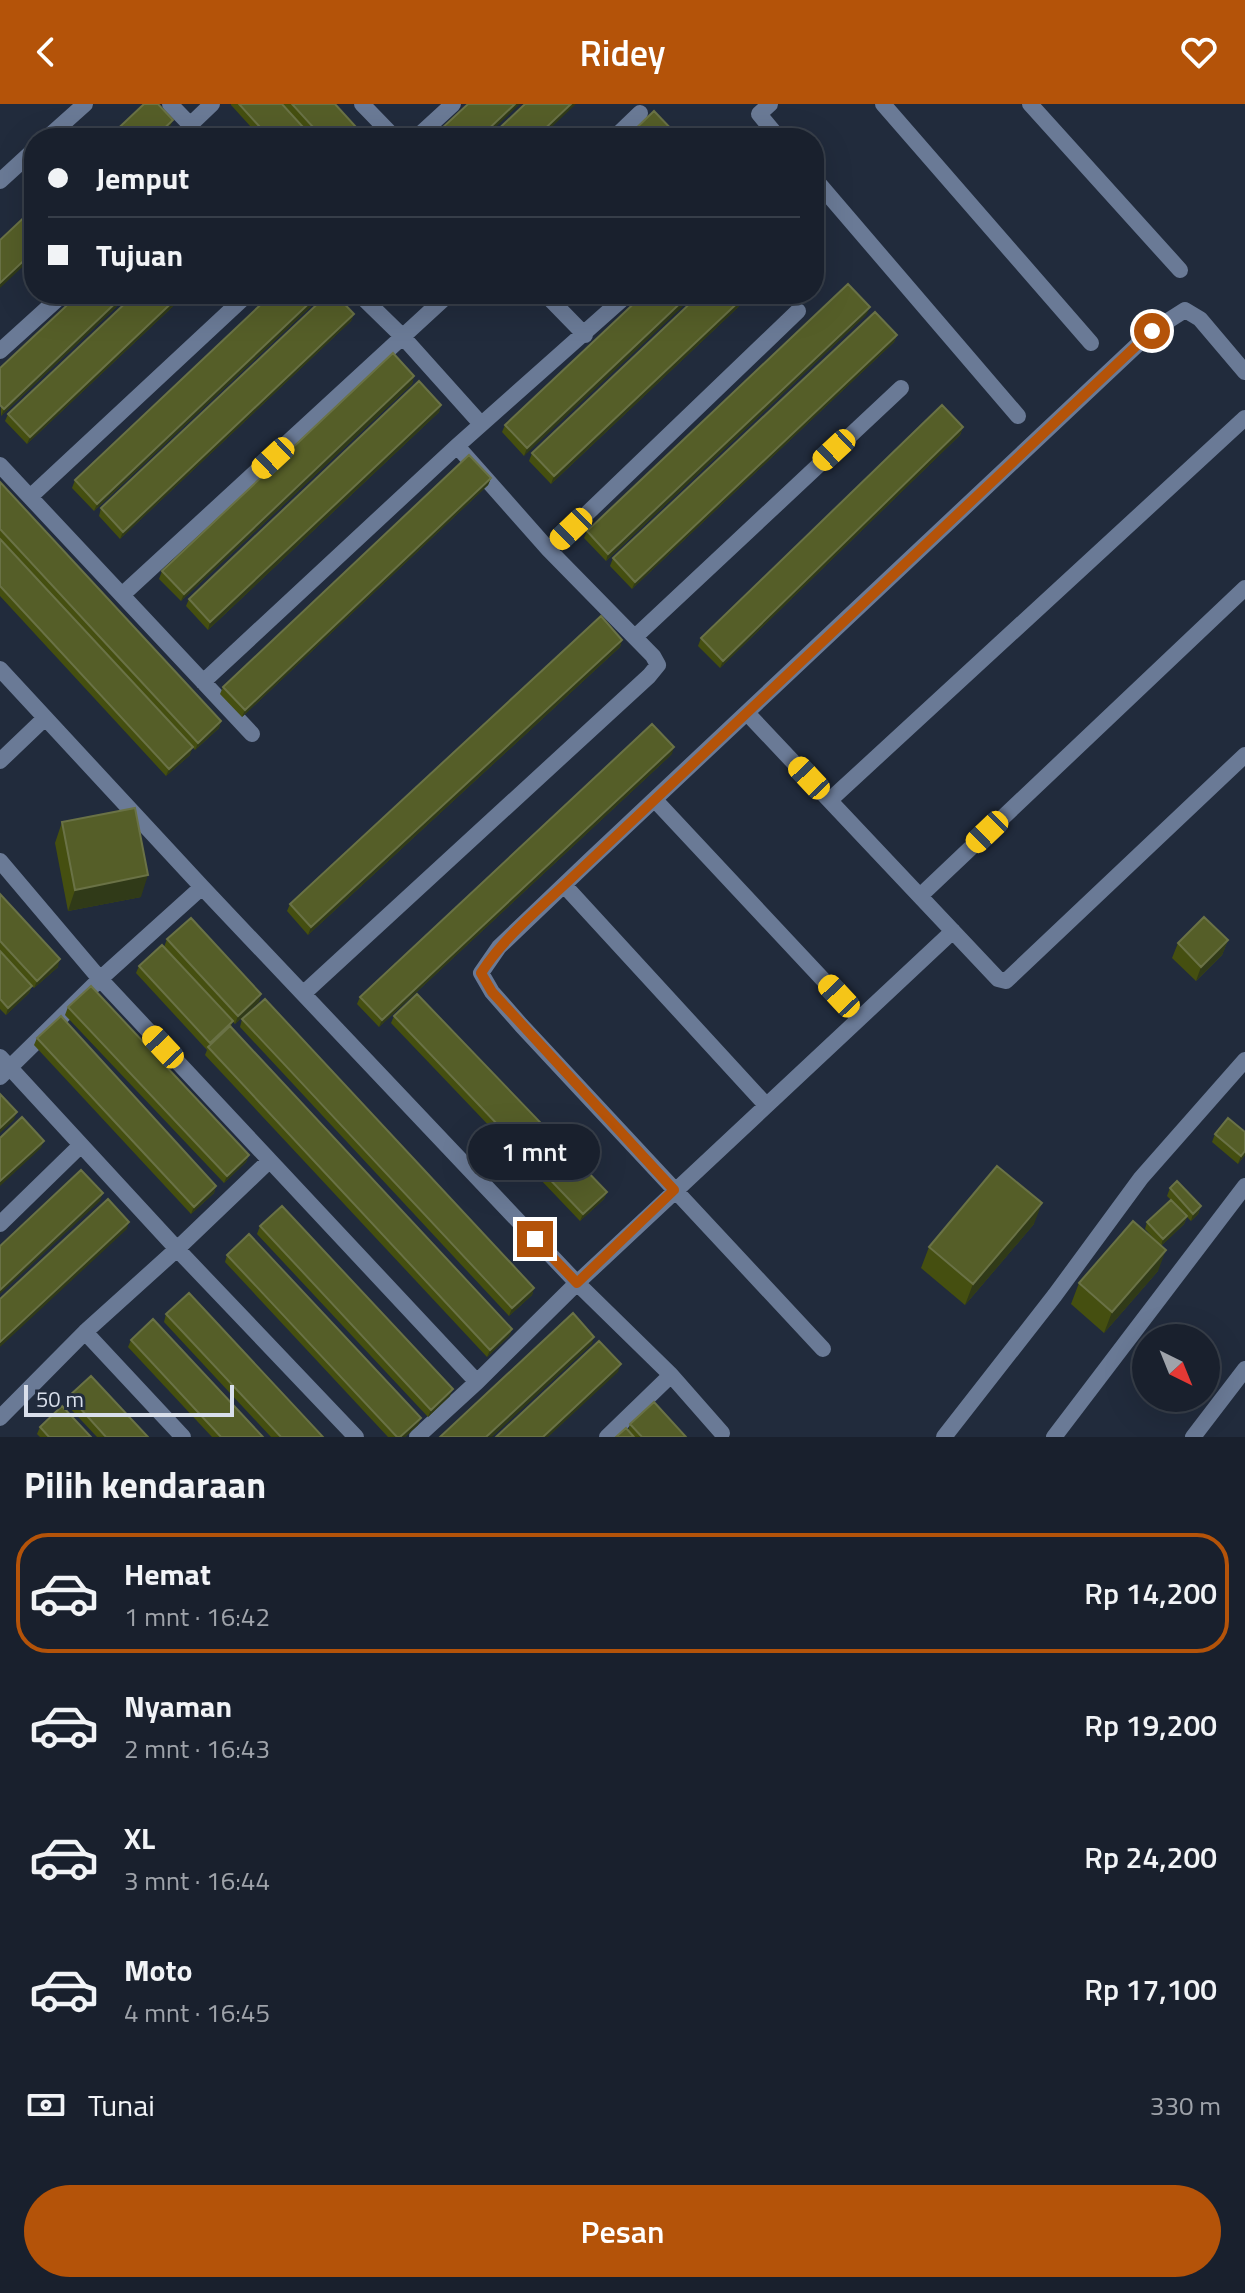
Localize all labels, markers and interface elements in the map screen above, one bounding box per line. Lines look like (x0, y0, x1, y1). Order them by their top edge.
text: Ridey (579, 25, 666, 80)
icon: back (24, 30, 68, 74)
icon: heart (1177, 30, 1221, 74)
text: Jemput (96, 155, 189, 201)
text: Tujuan (96, 232, 183, 278)
route start (1134, 313, 1170, 349)
car (808, 425, 860, 475)
car (247, 433, 299, 483)
car (545, 504, 597, 554)
car (784, 752, 834, 804)
car (961, 807, 1013, 857)
car (814, 970, 864, 1022)
car (138, 1021, 188, 1073)
callout: 1 mnt (469, 1123, 601, 1179)
text: 1 mnt (501, 1132, 567, 1171)
route end (517, 1221, 553, 1257)
north arrow (1132, 1324, 1220, 1412)
map controls (1132, 1324, 1220, 1412)
scale bar (24, 1381, 234, 1417)
text: 50 m (36, 1382, 84, 1416)
text: Pilih kendaraan (24, 1457, 266, 1512)
text: Hemat (124, 1551, 211, 1597)
icon: car (28, 1557, 100, 1629)
text: Rp 14,200 (1084, 1570, 1217, 1616)
text: 1 mnt · 16:42 (124, 1597, 270, 1636)
text: Nyaman (124, 1683, 232, 1729)
icon: car (28, 1689, 100, 1761)
text: Rp 19,200 (1084, 1702, 1217, 1748)
text: 2 mnt · 16:43 (124, 1729, 270, 1768)
text: XL (124, 1815, 155, 1861)
icon: car (28, 1821, 100, 1893)
text: Rp 24,200 (1084, 1834, 1217, 1880)
text: 3 mnt · 16:44 (124, 1861, 270, 1900)
text: Moto (124, 1947, 192, 1993)
icon: car (28, 1953, 100, 2025)
text: Rp 17,100 (1084, 1966, 1217, 2012)
text: 4 mnt · 16:45 (124, 1993, 270, 2032)
text: Tunai (88, 2082, 155, 2128)
icon: cash (24, 2083, 68, 2127)
text: 330 m (1150, 2086, 1221, 2125)
button: Pesan (24, 2185, 1221, 2277)

